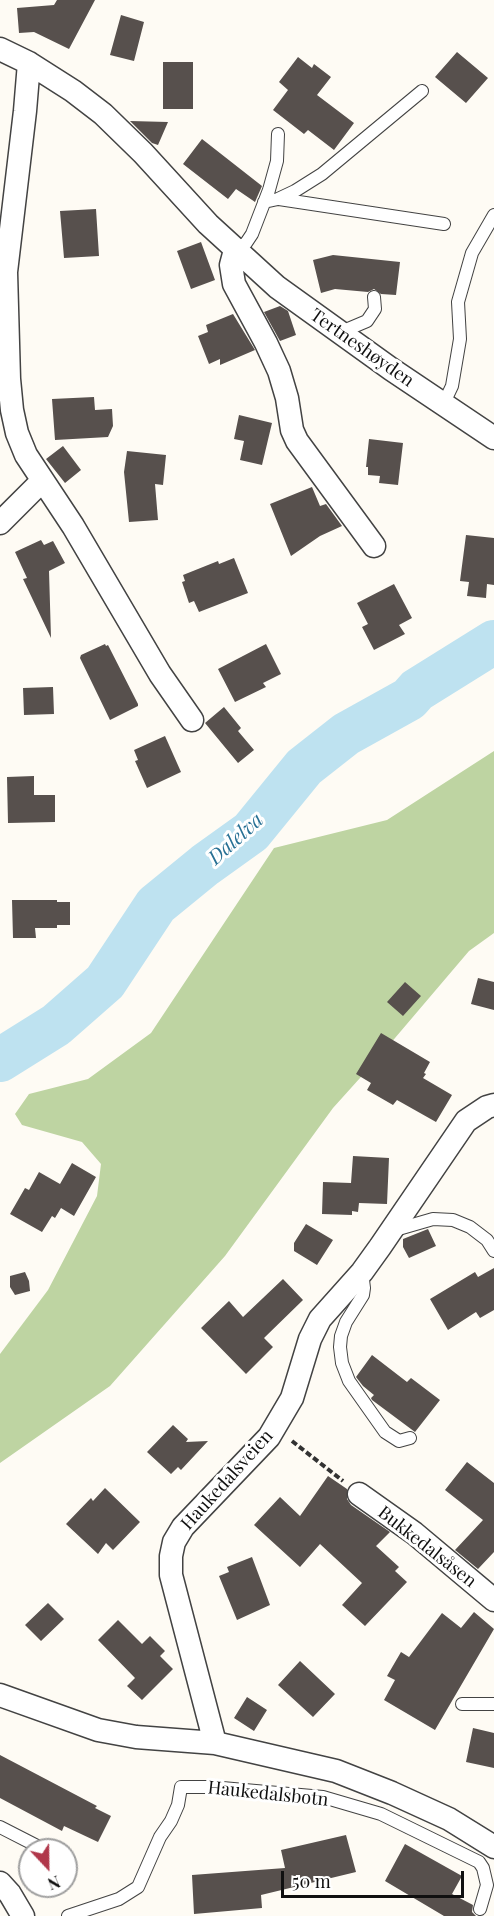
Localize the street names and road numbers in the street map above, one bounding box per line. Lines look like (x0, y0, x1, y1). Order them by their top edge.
street label: Tertneshøyden (306, 304, 418, 392)
street label: Haukedalsveien (176, 1426, 278, 1534)
street label: Bukkedalsåsen (373, 1502, 481, 1592)
street label: Haukedalsbotn (207, 1777, 329, 1811)

